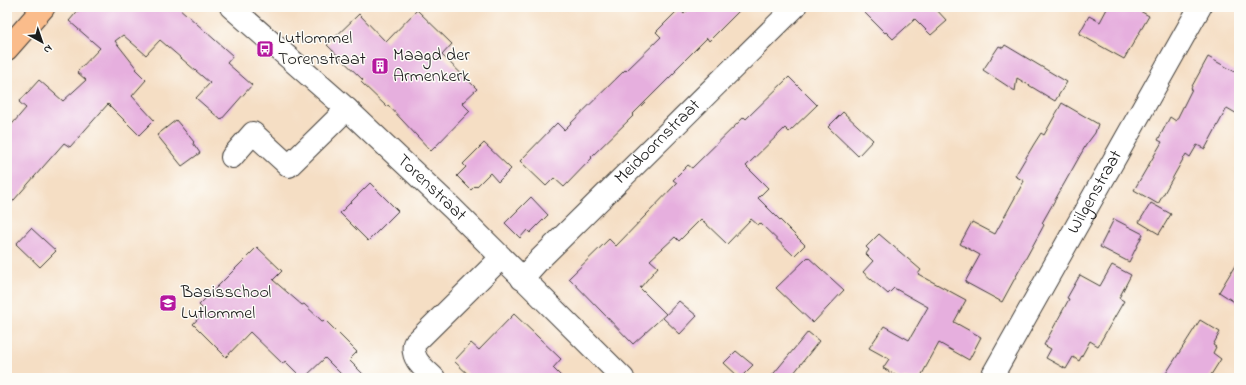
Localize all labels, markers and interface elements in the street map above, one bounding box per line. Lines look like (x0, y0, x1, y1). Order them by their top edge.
north arrow (22, 22, 62, 62)
place label: Lutlommel Torenstraat (278, 26, 366, 73)
bus stop icon: Lutlommel Torenstraat (255, 39, 275, 59)
text: N (40, 40, 56, 57)
place label: Maagd der Armenkerk (393, 43, 470, 90)
building icon: Maagd der Armenkerk (370, 56, 390, 76)
street label: Meidoornstraat (609, 94, 707, 191)
street label: Wilgenstraat (1062, 146, 1130, 239)
street label: Torenstraat (390, 149, 472, 228)
place label: Basisschool Lutlommel (180, 280, 271, 327)
school or university icon: Basisschool Lutlommel (158, 293, 178, 313)

